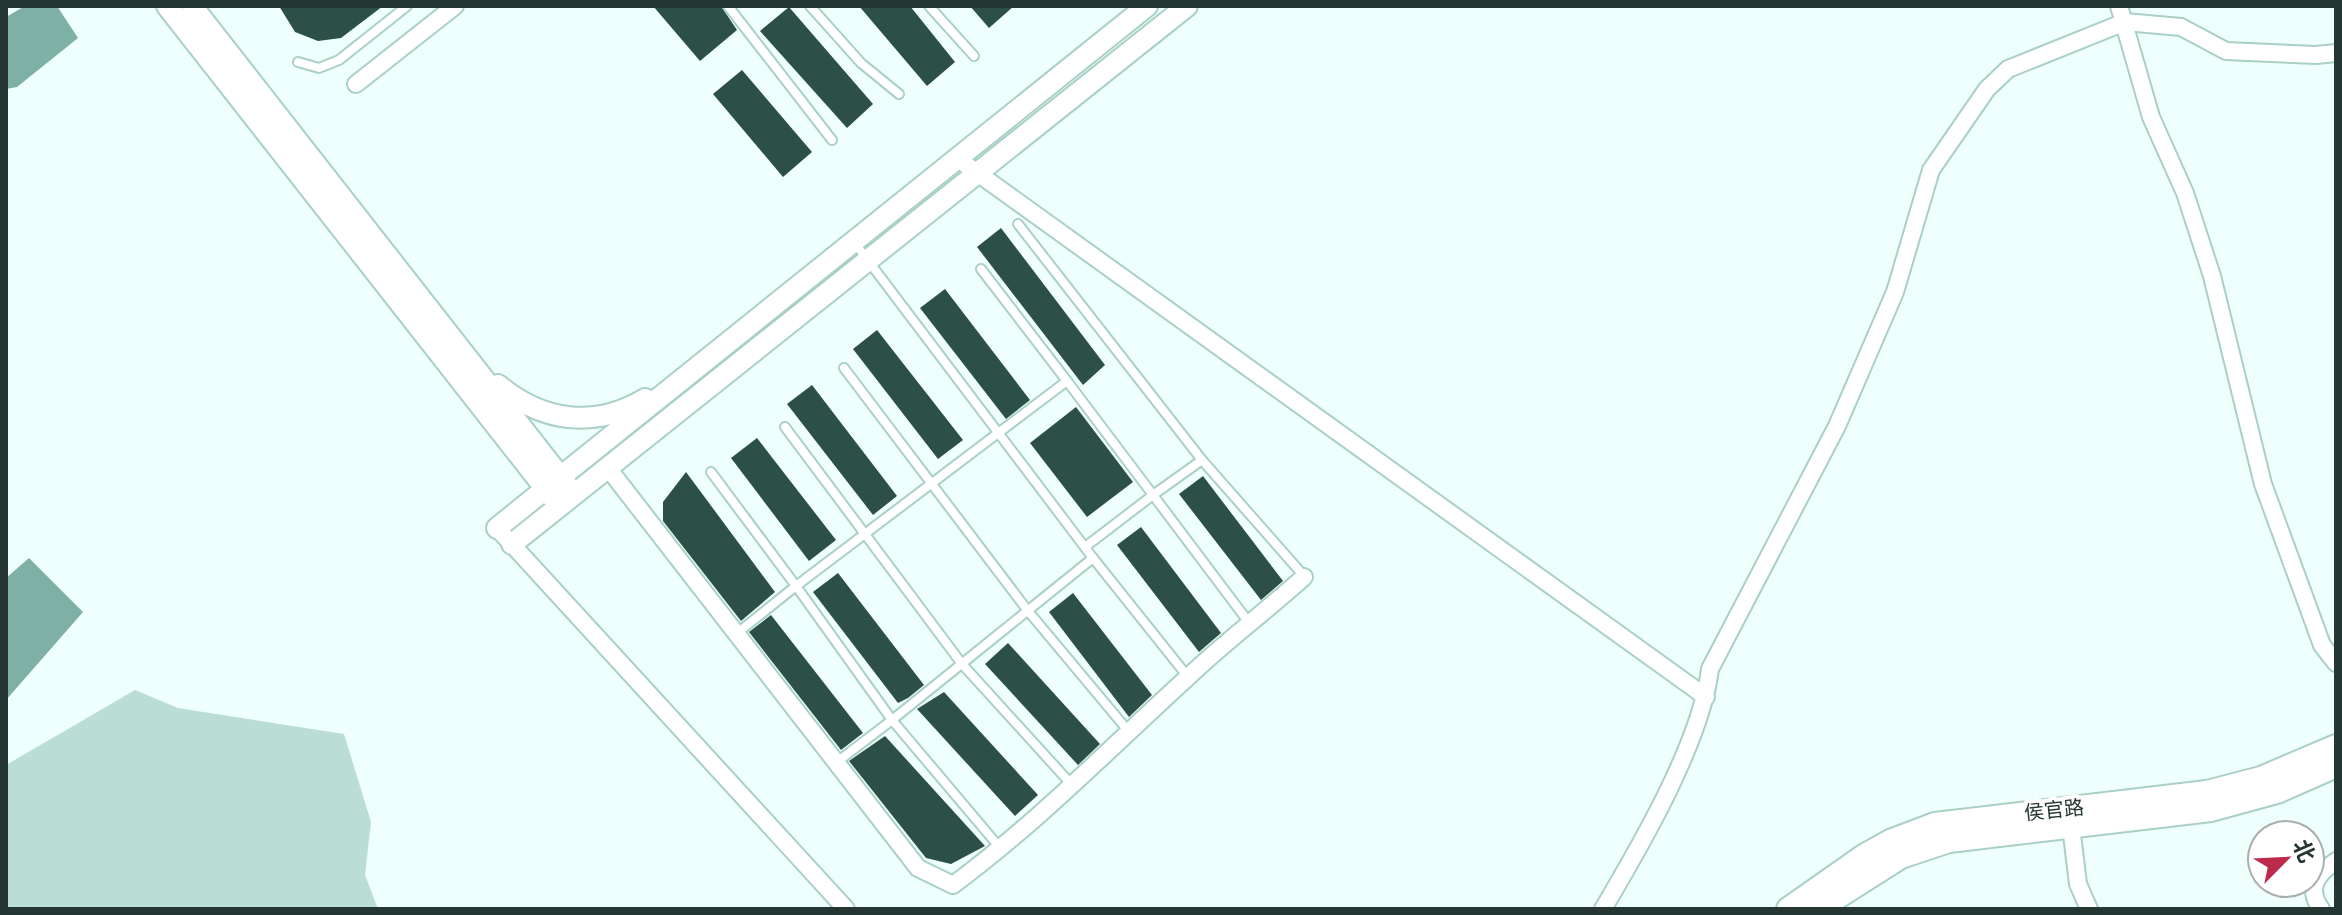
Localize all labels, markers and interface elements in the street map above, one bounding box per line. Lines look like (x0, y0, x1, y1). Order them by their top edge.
street label: 侯官路 (2023, 795, 2085, 824)
north arrow (2246, 819, 2326, 899)
text: 北 (2288, 836, 2321, 866)

